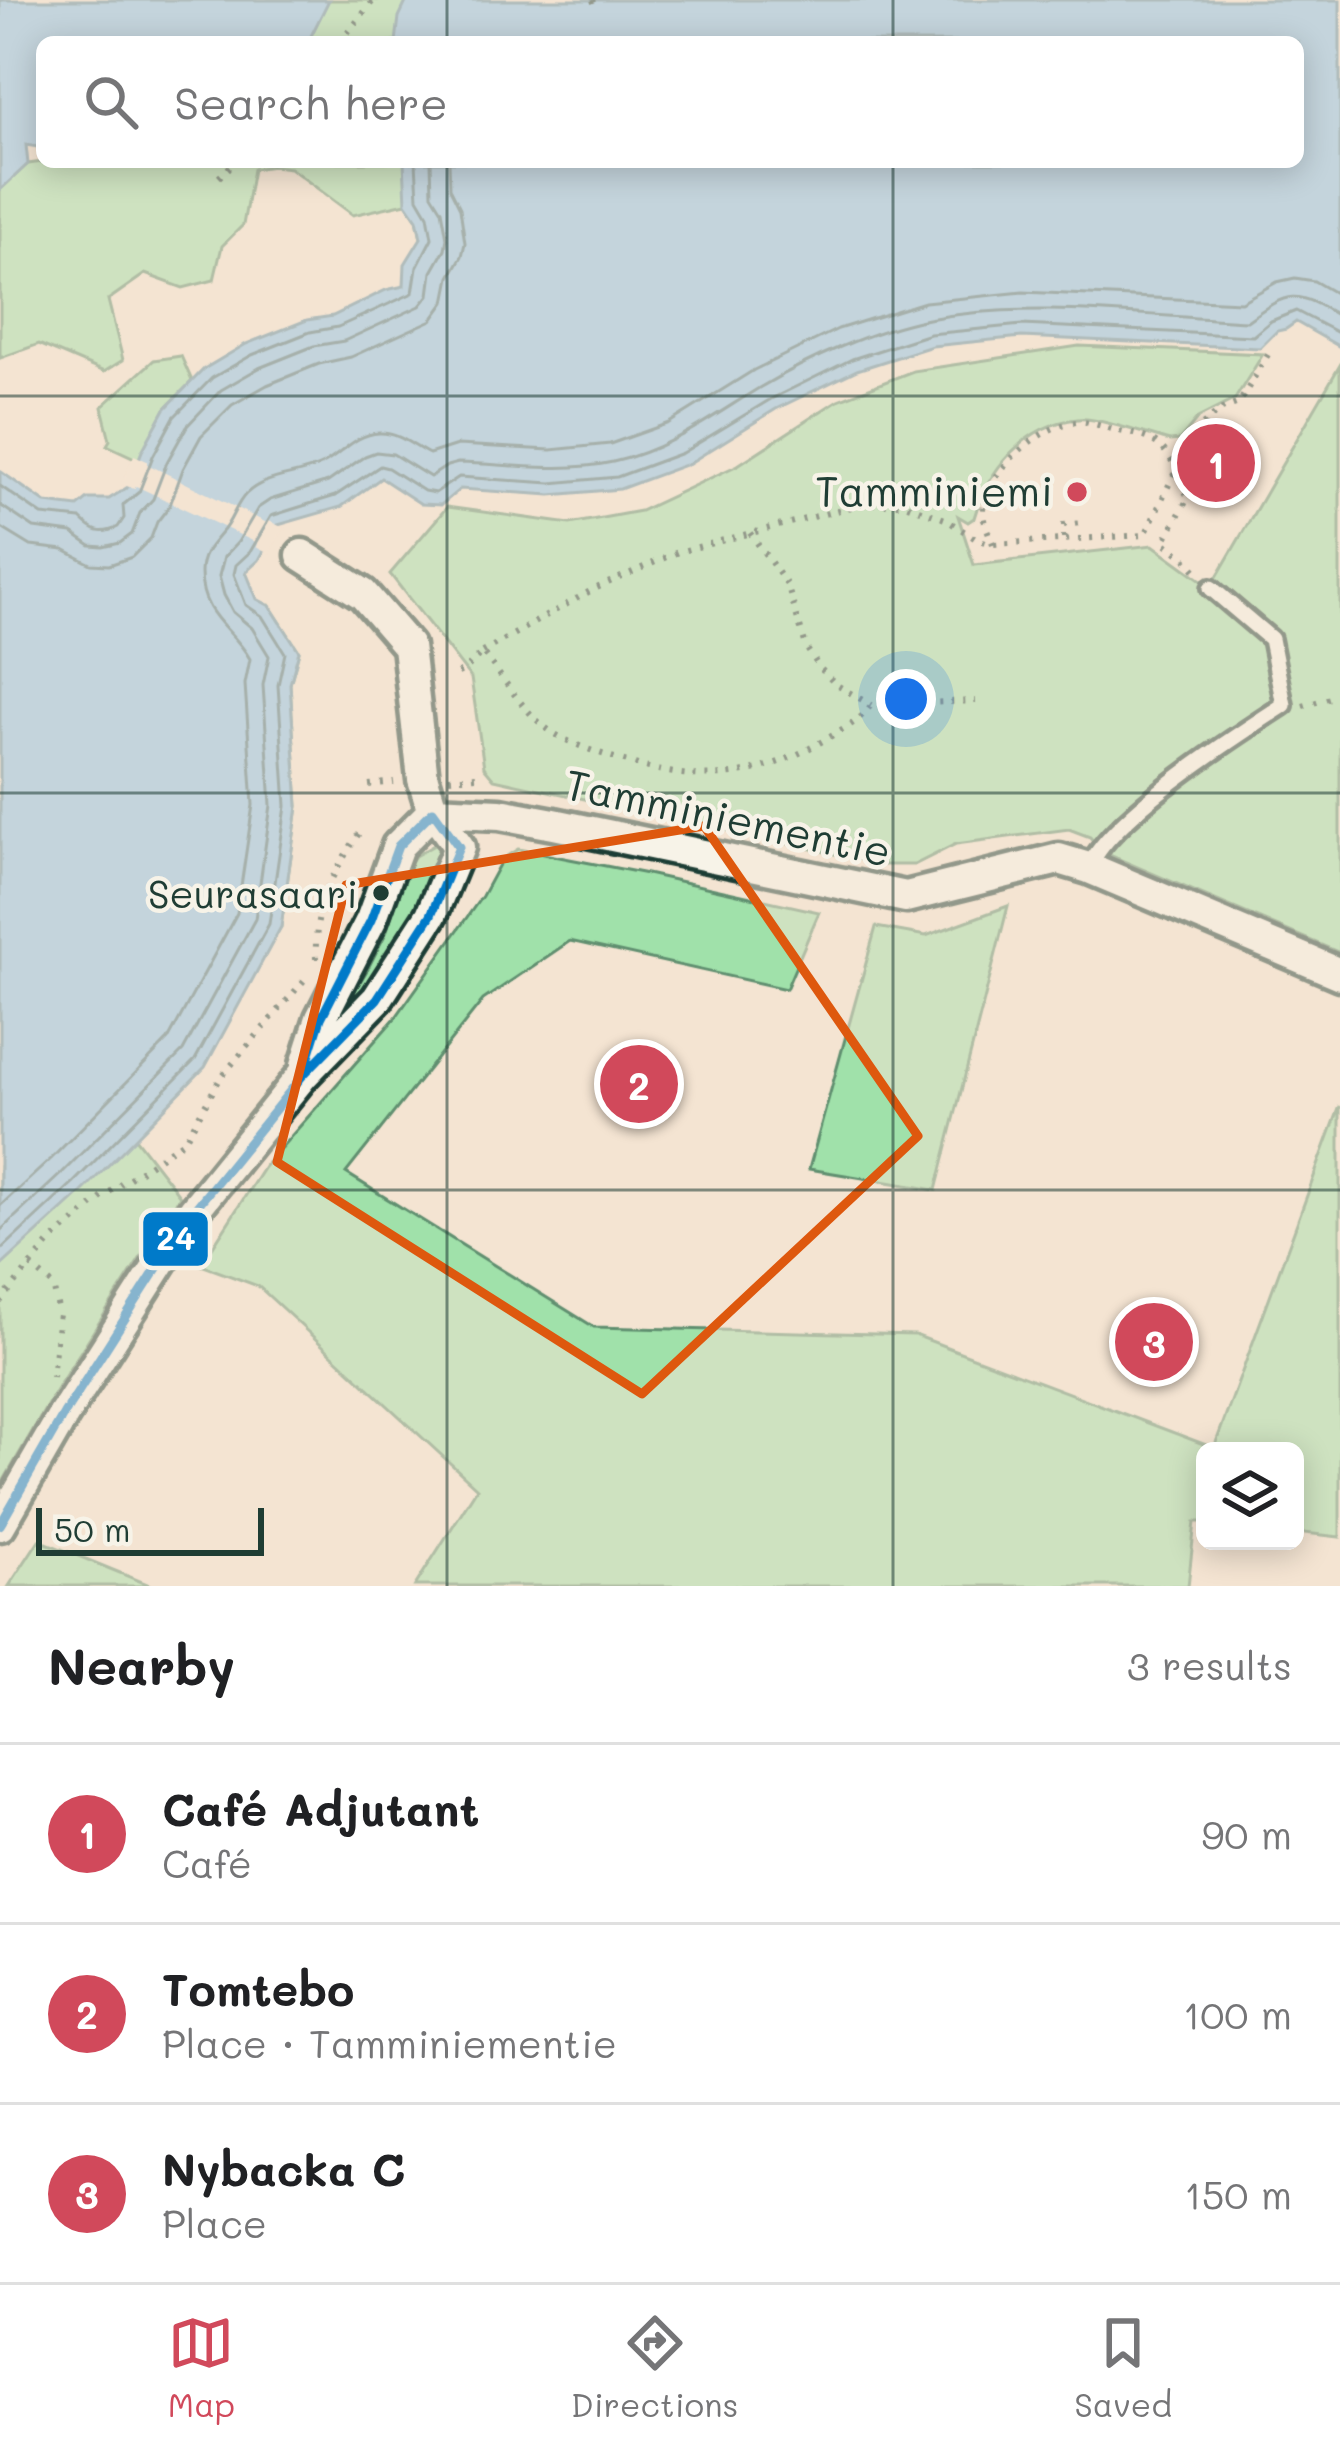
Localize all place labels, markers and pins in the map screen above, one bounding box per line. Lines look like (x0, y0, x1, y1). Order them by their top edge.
pin: 1 (1177, 418, 1255, 508)
place label: Tamminiemi (815, 463, 1053, 518)
marker: Tamminiemi (1064, 479, 1090, 505)
place label: Seurasaari (148, 867, 358, 918)
marker: Seurasaari (370, 882, 392, 904)
pin: 2 (600, 1039, 678, 1129)
pin: 3 (1115, 1297, 1193, 1387)

